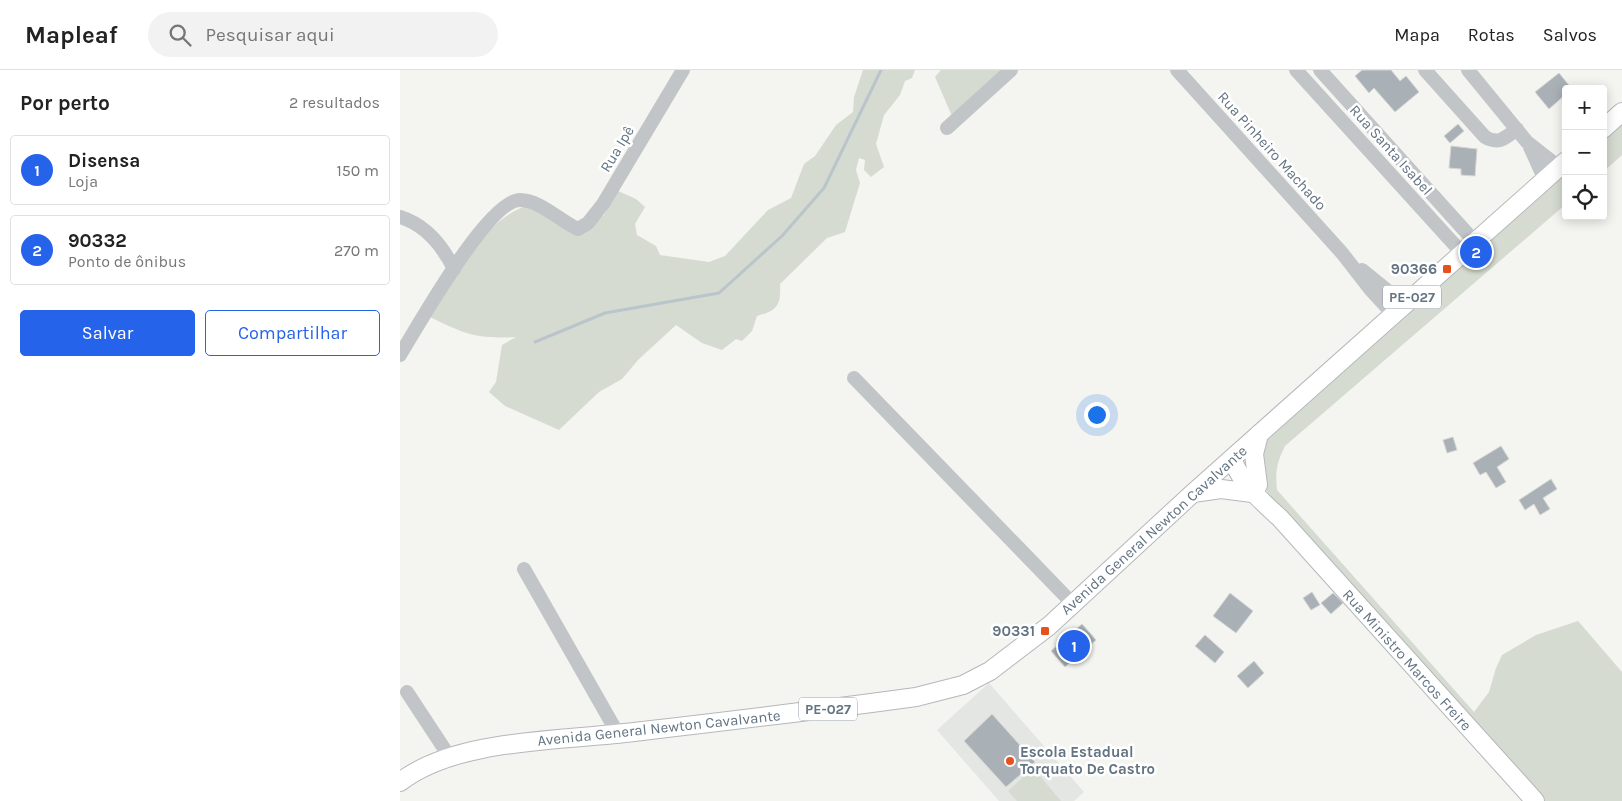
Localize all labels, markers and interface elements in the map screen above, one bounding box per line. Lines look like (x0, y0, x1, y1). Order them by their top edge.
search box (148, 12, 498, 57)
text: Mapleaf (25, 21, 118, 49)
icon: search (166, 21, 194, 49)
text: Pesquisar aqui (206, 24, 335, 46)
text: Mapa (1394, 24, 1440, 46)
text: Rotas (1468, 24, 1515, 46)
text: Salvos (1543, 24, 1597, 46)
map controls (1562, 85, 1607, 220)
button: + (1562, 85, 1607, 130)
street label: Rua Pinheiro Machado (1214, 88, 1330, 214)
text: Por perto (20, 91, 110, 115)
text: 2 resultados (289, 93, 380, 112)
street label: Rua Santa Isabel (1346, 101, 1436, 199)
street label: Rua Ipê (596, 123, 638, 175)
button: − (1562, 130, 1607, 175)
text: Disensa (68, 150, 140, 172)
text: 1 (34, 161, 40, 180)
text: 150 m (336, 161, 379, 180)
text: Loja (68, 172, 98, 191)
button: locate (1562, 175, 1607, 220)
text: 90332 (68, 230, 127, 252)
pin: 2 (1460, 233, 1492, 271)
text: 2 (32, 241, 42, 260)
text: 270 m (334, 241, 379, 260)
text: Ponto de ônibus (68, 252, 186, 271)
place label: 90366 (1391, 260, 1437, 278)
marker: 90366 (1441, 263, 1453, 275)
road number: PE-027 (1383, 286, 1441, 308)
button: Salvar (20, 310, 195, 356)
button: Compartilhar (205, 310, 380, 356)
your location (1084, 402, 1110, 428)
street label: Avenida General Newton Cavalvante (1057, 442, 1251, 618)
street label: Rua Ministro Marcos Freire (1339, 586, 1475, 734)
place label: 90331 (992, 622, 1035, 640)
marker: 90331 (1039, 625, 1051, 637)
pin: 1 (1058, 627, 1090, 665)
road number: PE-027 (799, 698, 857, 720)
street label: Avenida General Newton Cavalvante (537, 706, 781, 750)
place label: Escola Estadual Torquato De Castro (1020, 743, 1155, 778)
marker: Escola Estadual Torquato De Castro (1004, 755, 1016, 767)

